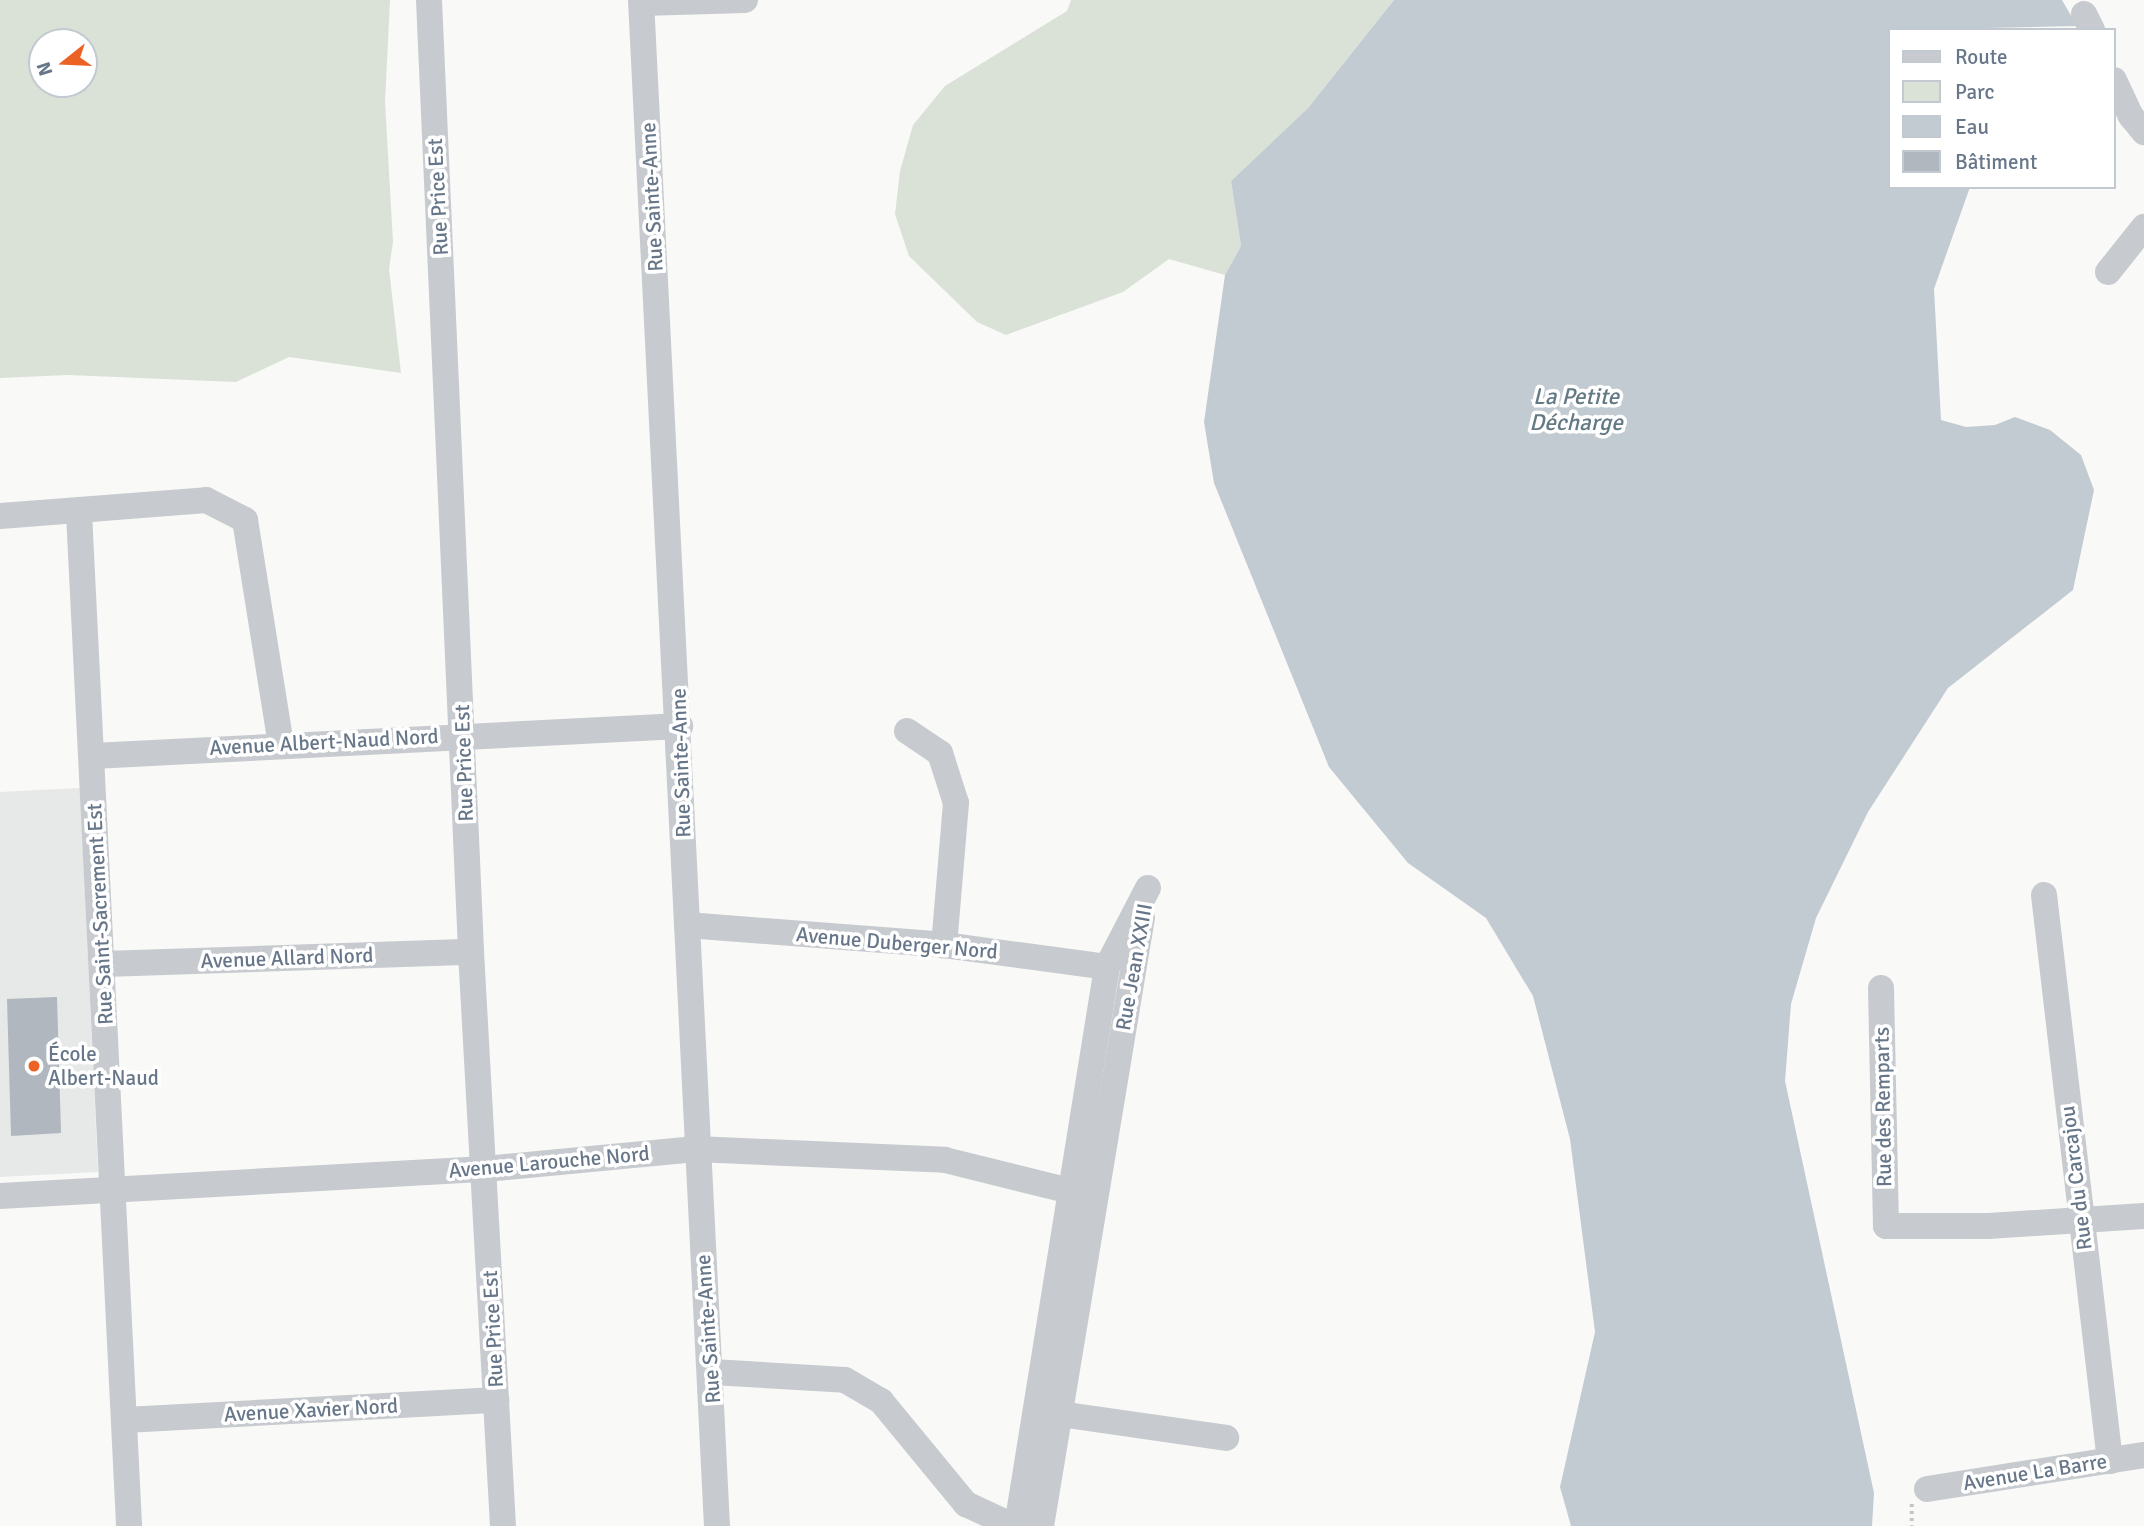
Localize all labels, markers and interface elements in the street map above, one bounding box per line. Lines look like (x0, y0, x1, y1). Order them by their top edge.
north arrow (28, 28, 98, 98)
legend (1888, 28, 2116, 189)
text: Route (1955, 44, 2007, 70)
text: N (31, 59, 58, 79)
text: Parc (1955, 79, 1994, 105)
text: Eau (1955, 114, 1989, 140)
street label: Rue Sainte-Anne (636, 122, 668, 272)
street label: Rue Price Est (422, 138, 454, 256)
text: Bâtiment (1955, 149, 2037, 175)
water label: La Petite Décharge (1529, 383, 1623, 437)
street label: Rue Sainte-Anne (666, 688, 696, 838)
street label: Rue Price Est (449, 704, 479, 822)
street label: Avenue Albert-Naud Nord (209, 723, 439, 761)
street label: Rue Saint-Sacrement Est (82, 803, 118, 1025)
street label: Rue Jean XXIII (1110, 902, 1158, 1032)
street label: Avenue Duberger Nord (795, 922, 999, 964)
street label: Avenue Allard Nord (200, 942, 374, 974)
street label: Rue des Remparts (1869, 1027, 1897, 1187)
place label: École Albert-Naud (48, 1041, 159, 1091)
marker: École Albert-Naud (26, 1058, 42, 1074)
street label: Rue du Carcajou (2055, 1104, 2097, 1252)
street label: Avenue Larouche Nord (447, 1141, 651, 1183)
street label: Rue Sainte-Anne (690, 1254, 726, 1404)
street label: Rue Price Est (477, 1270, 509, 1388)
street label: Avenue Xavier Nord (223, 1393, 399, 1427)
street label: Avenue La Barre (1961, 1448, 2109, 1496)

